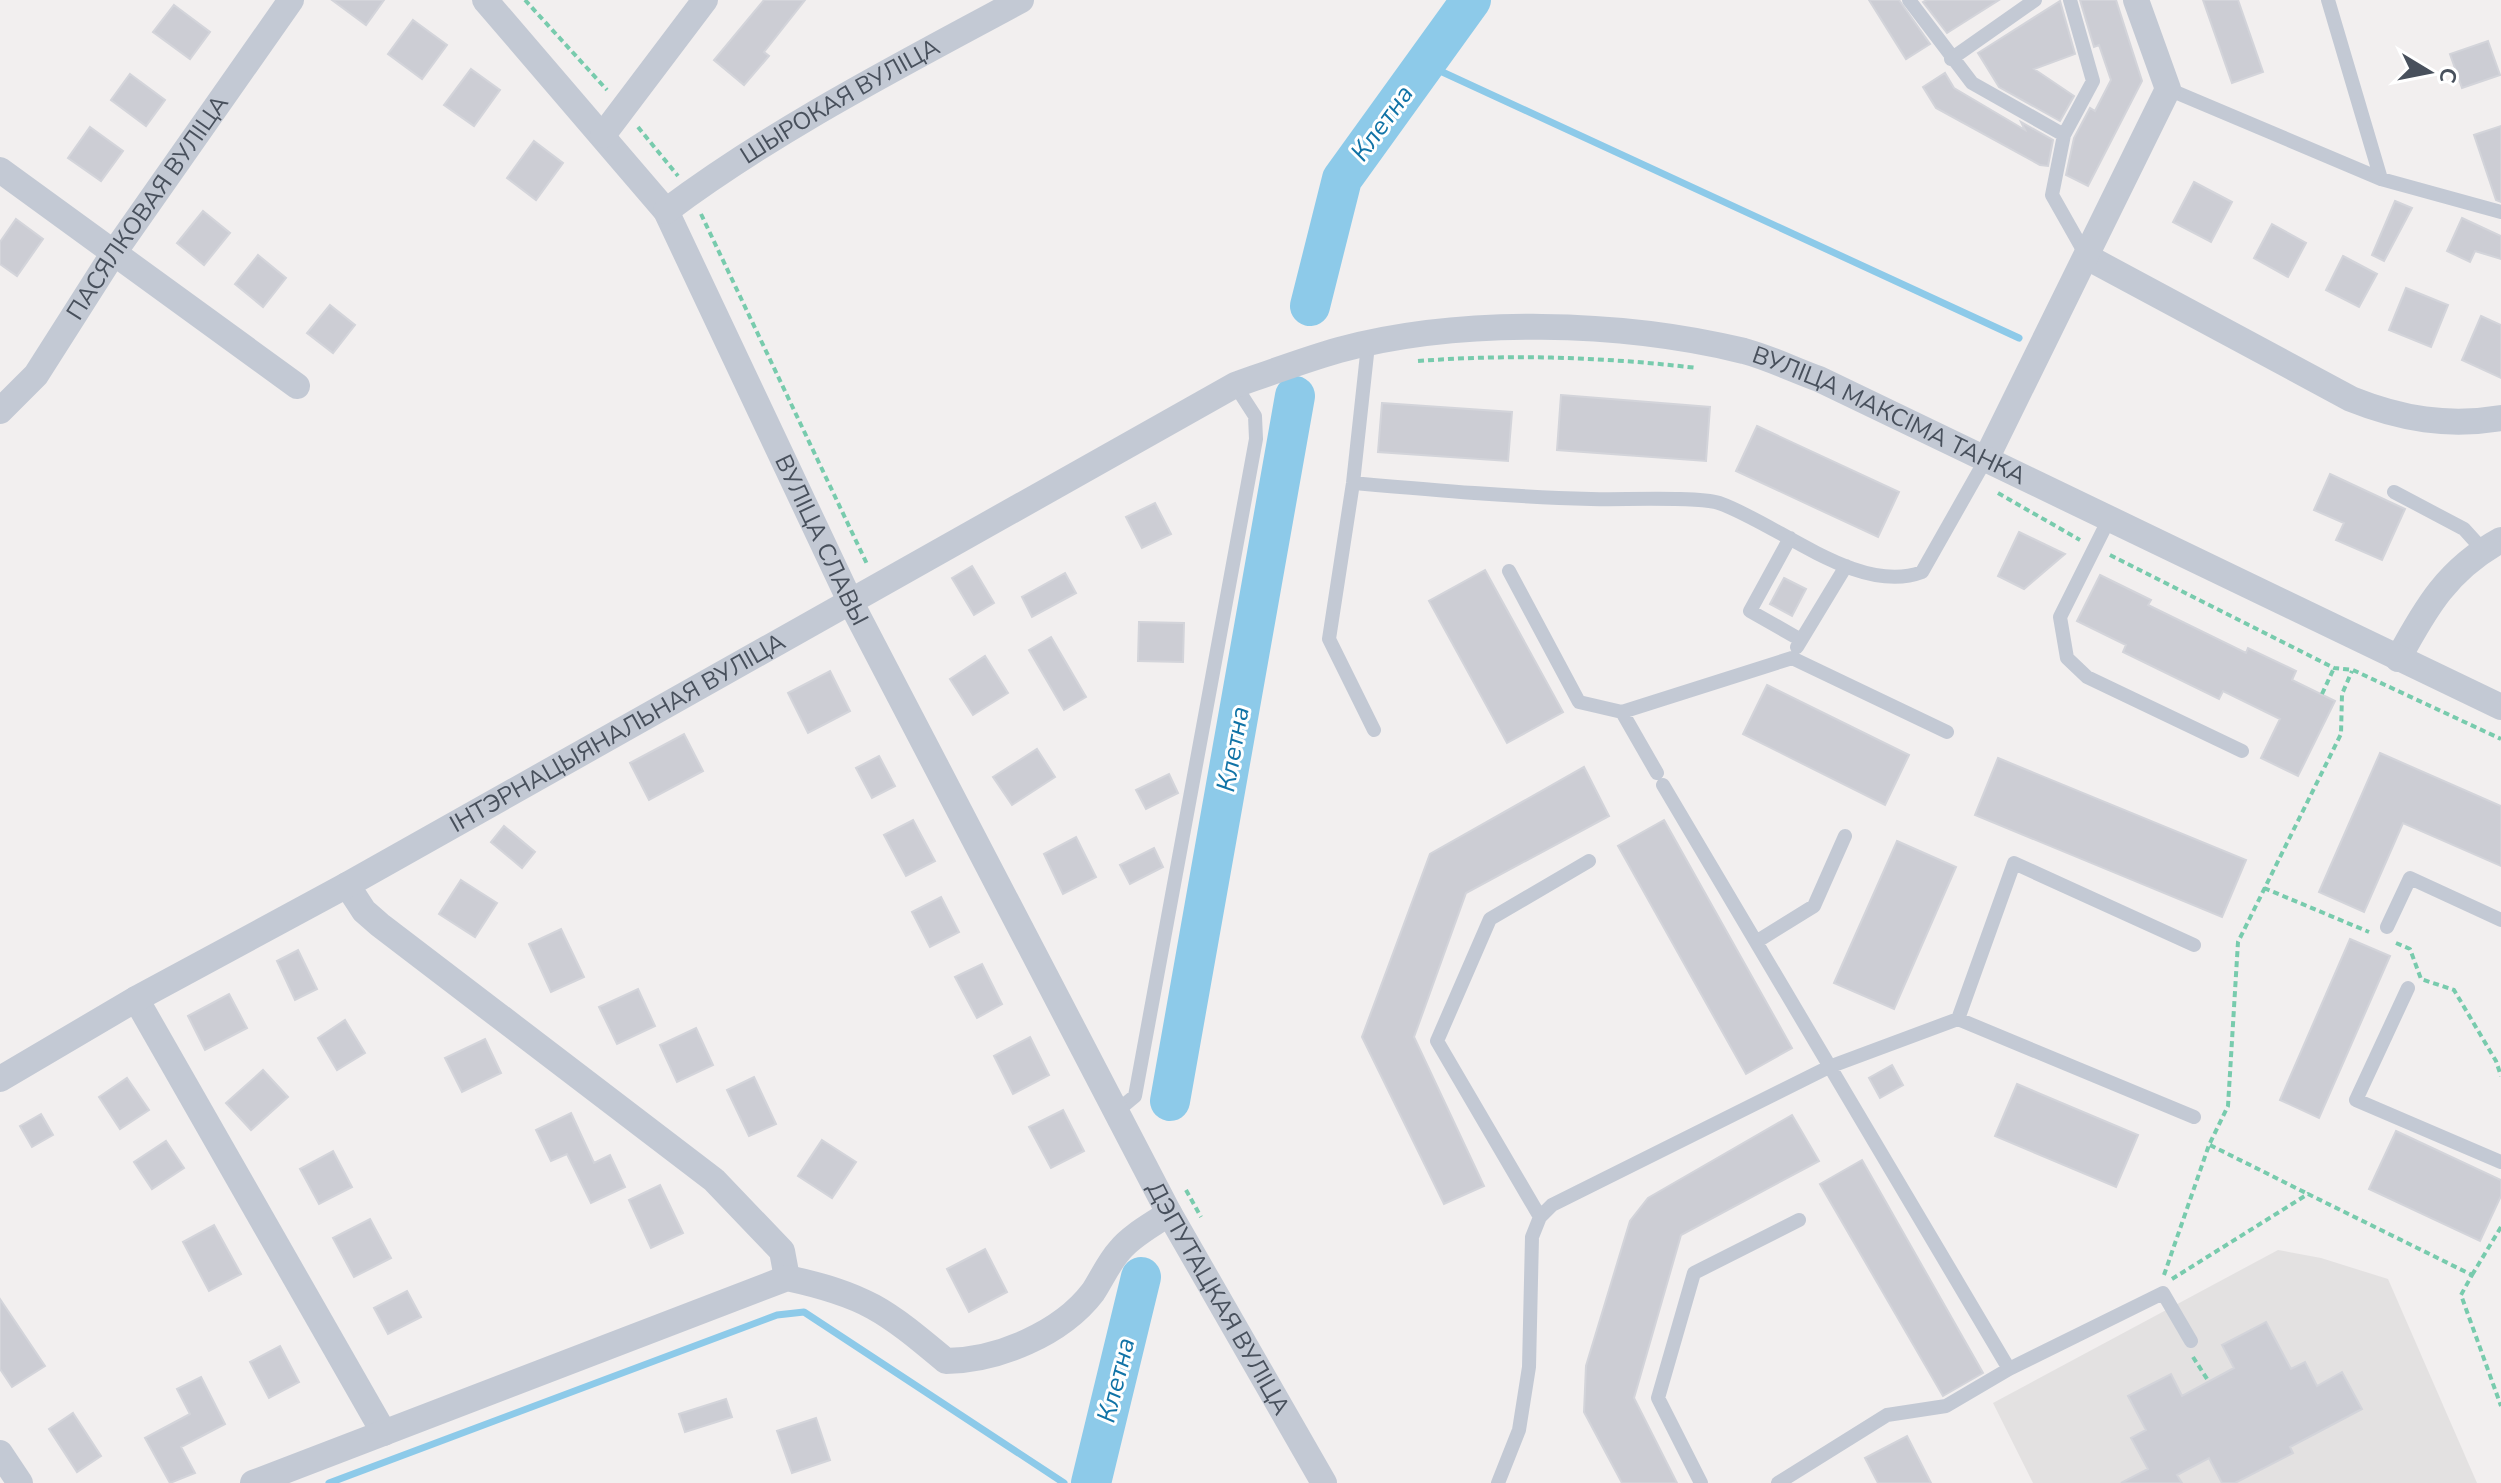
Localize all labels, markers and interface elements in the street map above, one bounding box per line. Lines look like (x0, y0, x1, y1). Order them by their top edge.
street label: ШЫРОКАЯ ВУЛІЦА (734, 31, 946, 171)
north arrow (2389, 32, 2469, 112)
text: С (2432, 65, 2464, 85)
water label: Клетна (1342, 78, 1422, 168)
street label: ПАСЯЛКОВАЯ ВУЛІЦА (59, 88, 236, 326)
street label: ВУЛІЦА МАКСІМА ТАНКА (1748, 339, 2032, 492)
street label: ВУЛІЦА СЛАВЫ (767, 449, 876, 631)
street label: ІНТЭРНАЦЫЯНАЛЬНАЯ ВУЛІЦА (444, 625, 791, 840)
water label: Клетна (1208, 703, 1258, 795)
street label: ДЭПУТАЦКАЯ ВУЛІЦА (1139, 1176, 1298, 1421)
water label: Клетна (1089, 1334, 1143, 1426)

